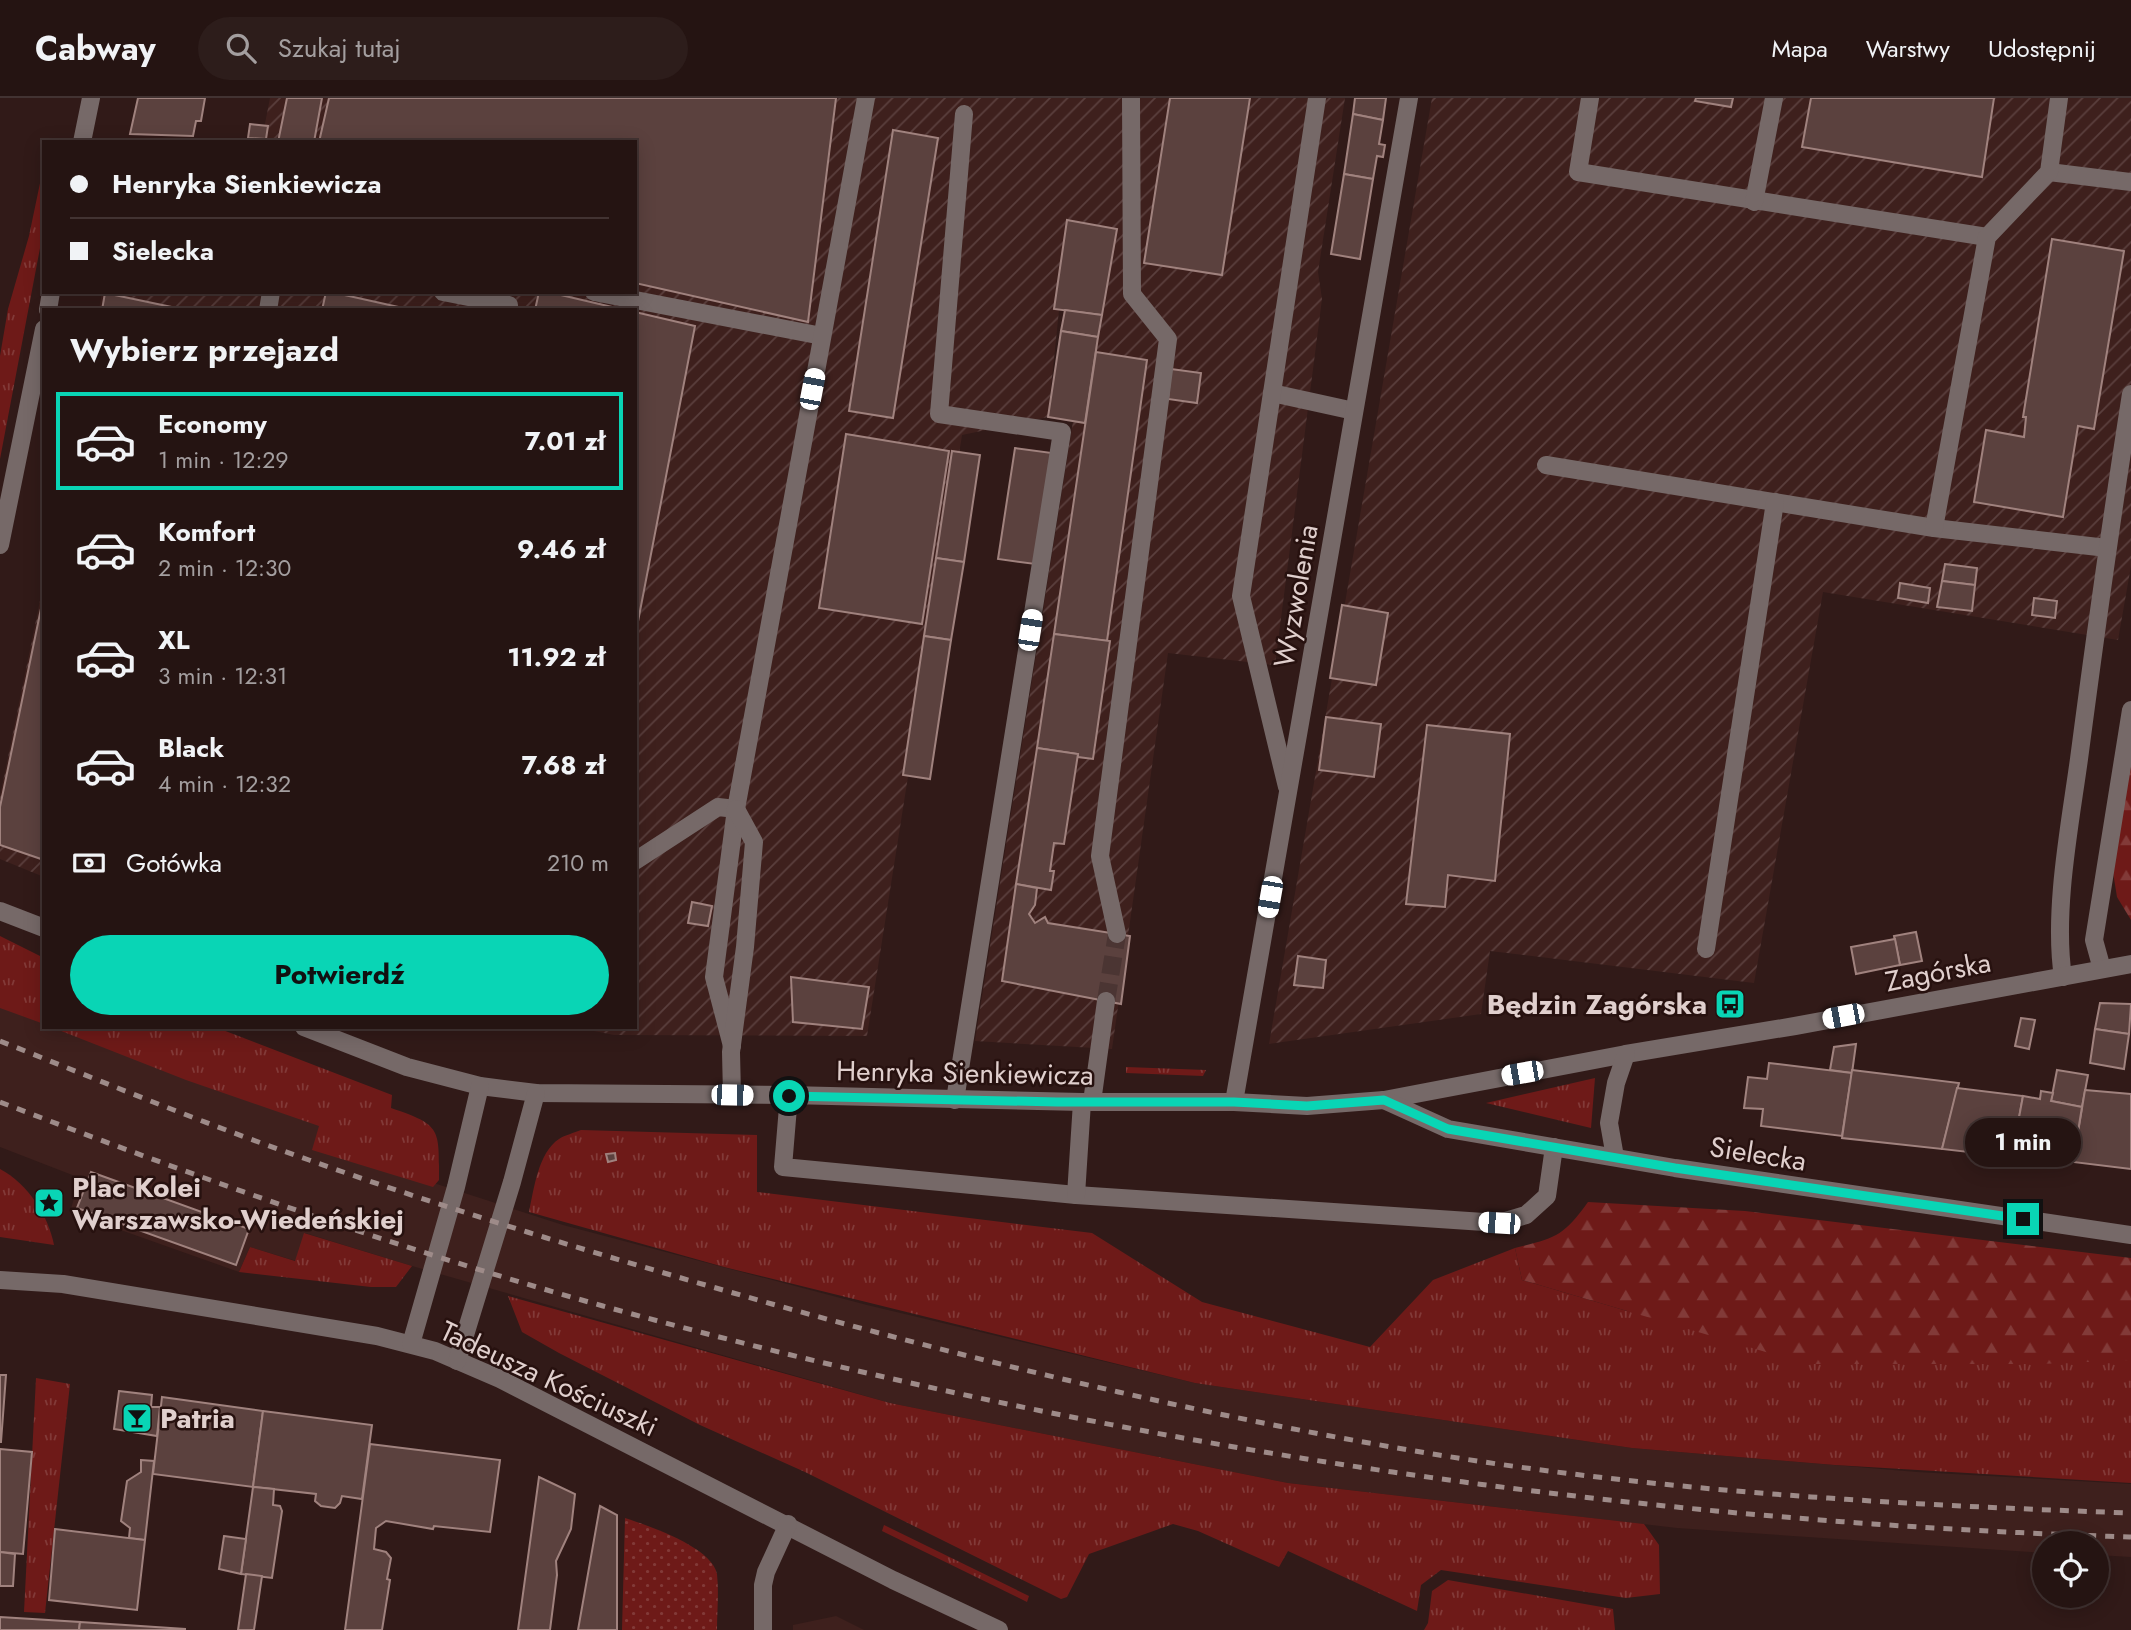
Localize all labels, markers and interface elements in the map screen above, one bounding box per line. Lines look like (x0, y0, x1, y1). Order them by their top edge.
search box (198, 17, 688, 80)
text: Cabway (35, 25, 156, 72)
icon: search (222, 29, 260, 67)
text: Szukaj tutaj (278, 29, 401, 67)
text: Mapa (1771, 31, 1828, 66)
text: Warstwy (1866, 31, 1950, 66)
text: Udostępnij (1988, 31, 2096, 66)
text: Henryka Sienkiewicza (112, 165, 381, 203)
text: Sielecka (112, 232, 214, 270)
text: Wybierz przejazd (70, 327, 339, 373)
car (798, 366, 827, 412)
text: Economy (158, 405, 267, 443)
icon: car (74, 410, 137, 473)
text: 7.01 zł (525, 422, 605, 460)
text: 1 min · 12:29 (158, 443, 289, 477)
text: Komfort (158, 513, 255, 551)
icon: car (74, 518, 137, 581)
street label: Wyzwolenia (1263, 521, 1329, 671)
text: 9.46 zł (517, 530, 605, 568)
text: 2 min · 12:30 (158, 551, 291, 585)
car (1017, 608, 1044, 652)
text: XL (158, 621, 190, 659)
icon: car (74, 626, 137, 689)
text: 11.92 zł (507, 638, 605, 676)
text: 3 min · 12:31 (158, 659, 287, 693)
text: Black (158, 729, 224, 767)
icon: car (74, 734, 137, 797)
text: 7.68 zł (521, 746, 605, 784)
text: 4 min · 12:32 (158, 767, 291, 801)
icon: cash (70, 844, 108, 882)
text: Gotówka (126, 844, 222, 882)
text: 210 m (547, 846, 609, 880)
car (1257, 874, 1284, 920)
button: Potwierdź (70, 935, 609, 1015)
street label: Zagórska (1882, 942, 1994, 1002)
place label: Będzin Zagórska (1487, 984, 1707, 1025)
bus stop icon: Będzin Zagórska (1713, 987, 1747, 1021)
car (1821, 1002, 1866, 1030)
street label: Henryka Sienkiewicza (836, 1050, 1094, 1096)
car (1500, 1059, 1545, 1087)
route start (773, 1080, 805, 1112)
car (711, 1084, 754, 1106)
callout: 1 min (1965, 1118, 2081, 1166)
text: 1 min (1994, 1125, 2052, 1159)
street label: Sielecka (1707, 1126, 1809, 1182)
place label: Plac Kolei Warszawsko-Wiedeńskiej (72, 1167, 404, 1240)
place icon: Plac Kolei Warszawsko-Wiedeńskiej (32, 1186, 66, 1220)
route end (2007, 1203, 2039, 1235)
car (1478, 1211, 1521, 1235)
street label: Tadeusza Kościuszki (434, 1311, 664, 1447)
place label: Patria (160, 1398, 235, 1439)
bar icon: Patria (120, 1401, 154, 1435)
map controls (2032, 1531, 2109, 1608)
button: locate (2032, 1531, 2109, 1608)

